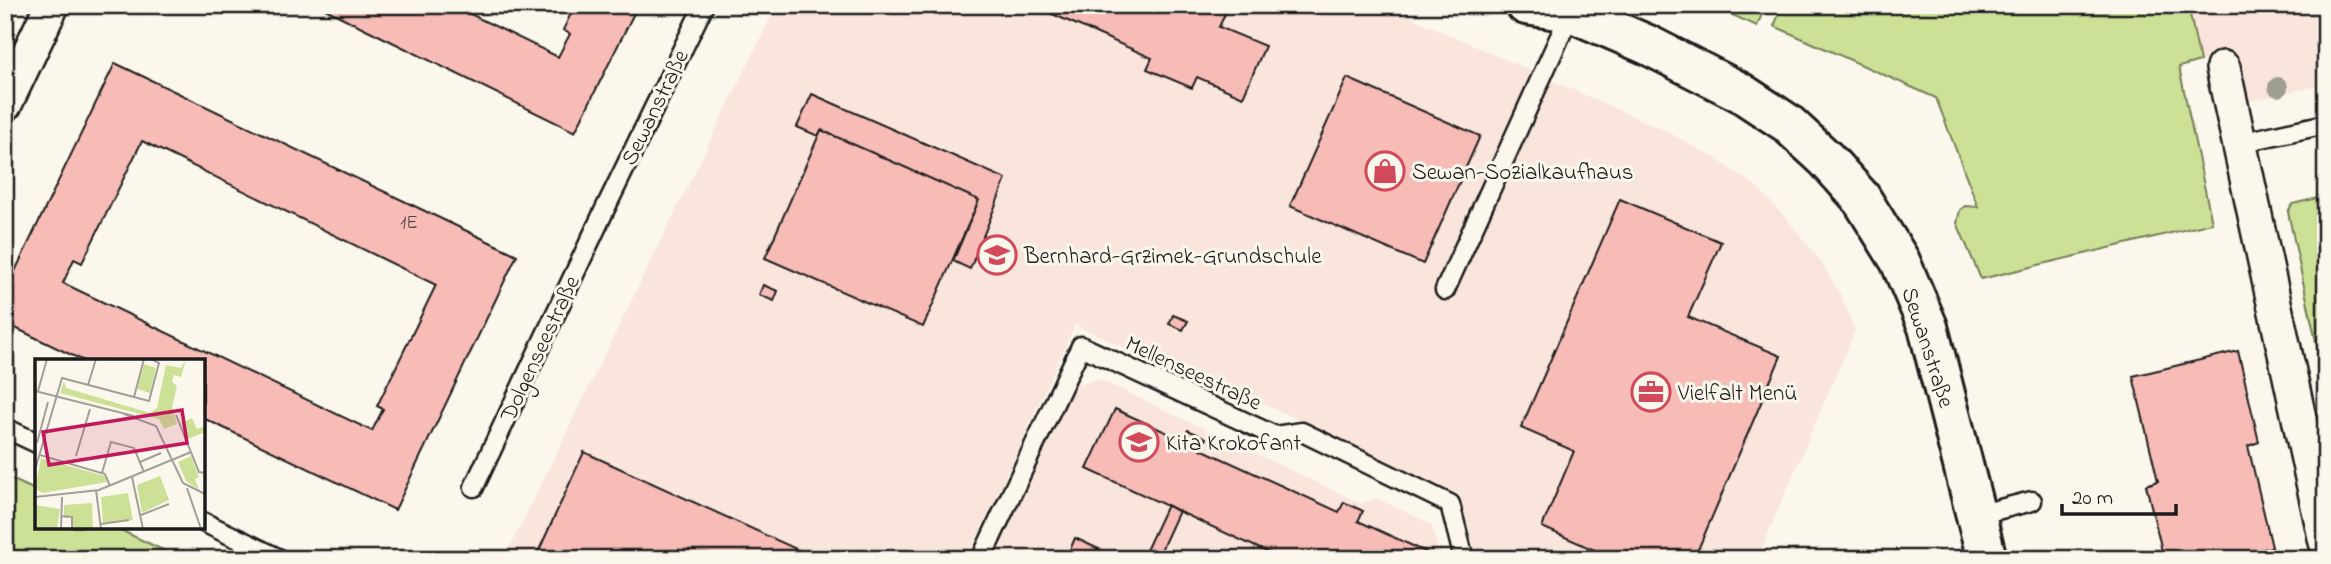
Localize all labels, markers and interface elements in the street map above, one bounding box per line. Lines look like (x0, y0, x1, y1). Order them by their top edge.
street label: Sewanstraße (614, 44, 699, 172)
shop icon: Sewan-Sozialkaufhaus (1364, 150, 1406, 192)
place label: Sewan-Sozialkaufhaus (1412, 157, 1633, 190)
house number: 1E (400, 210, 418, 237)
school or university icon: Bernhard-Grzimek-Grundschule (976, 234, 1018, 276)
place label: Bernhard-Grzimek-Grundschule (1023, 241, 1322, 274)
street label: Dolgenseestraße (493, 270, 591, 429)
street label: Sewanstraße (1892, 283, 1962, 413)
street label: Mellenseestraße (1119, 328, 1267, 421)
inset map (35, 359, 205, 529)
office icon: Vielfalt Menü (1630, 371, 1672, 413)
place label: Vielfalt Menü (1677, 378, 1797, 411)
school or university icon: Kita Krokofant (1118, 421, 1160, 463)
place label: Kita Krokofant (1166, 428, 1301, 461)
scale bar (2062, 473, 2175, 517)
text: 20 m (2072, 484, 2113, 514)

